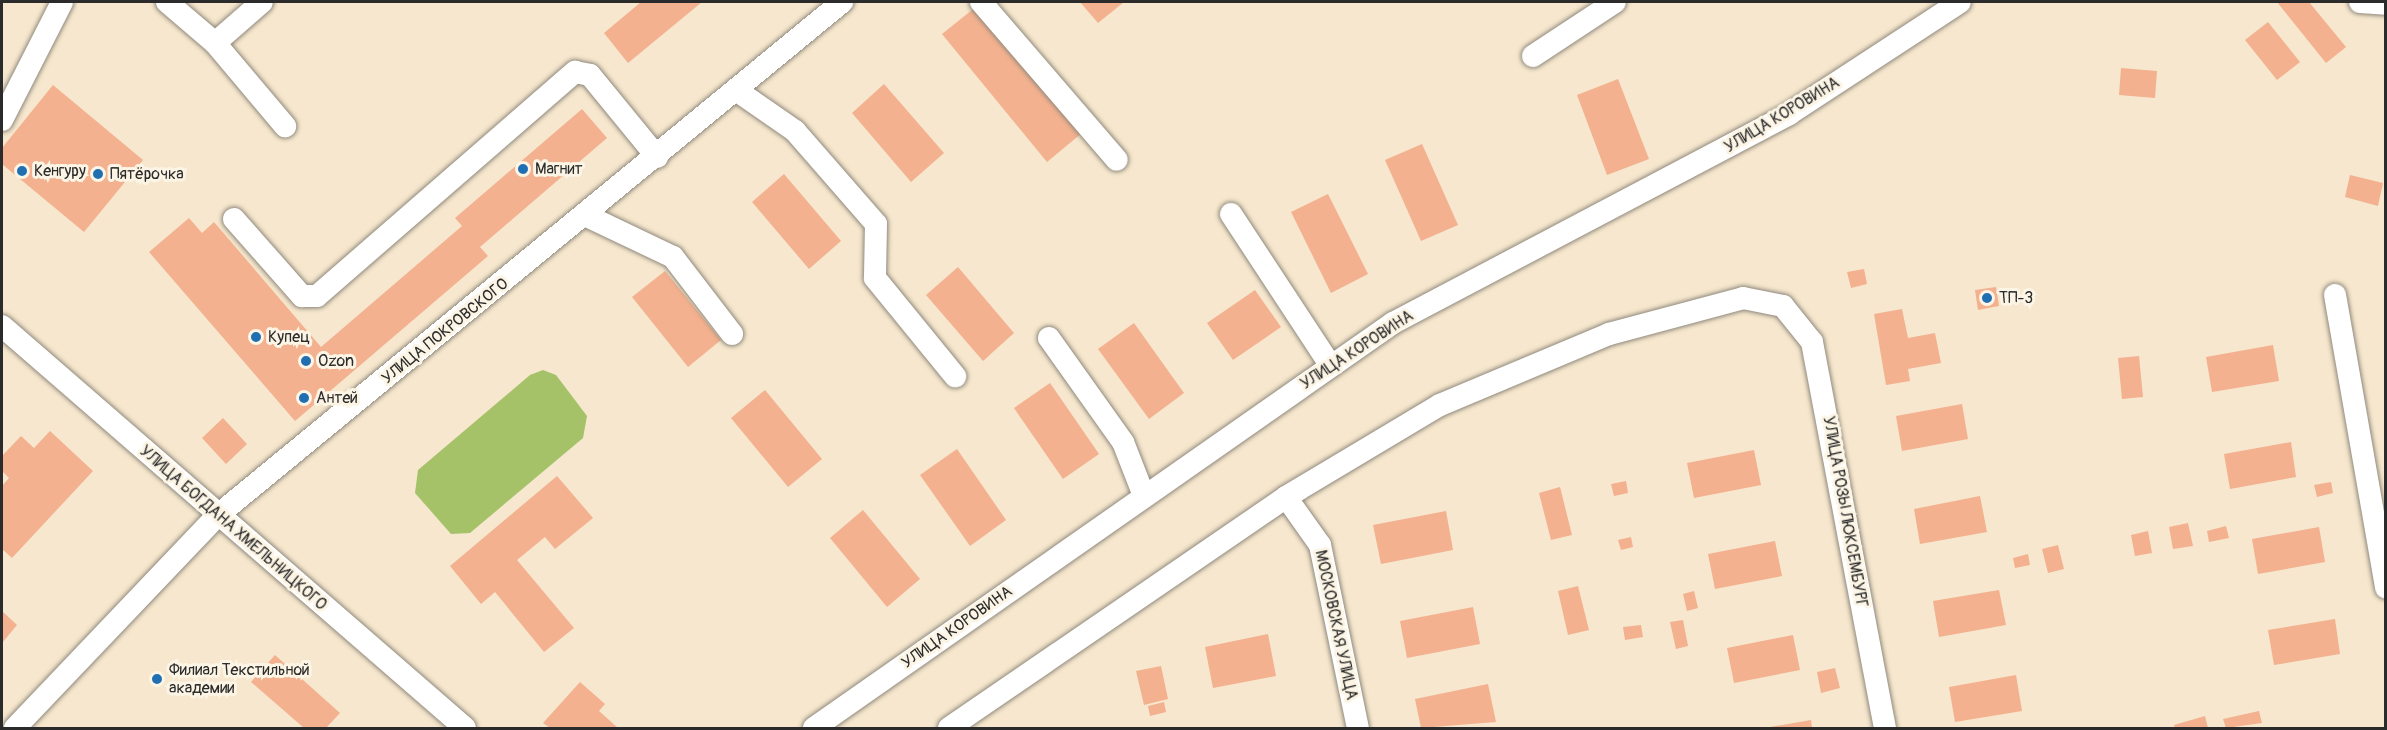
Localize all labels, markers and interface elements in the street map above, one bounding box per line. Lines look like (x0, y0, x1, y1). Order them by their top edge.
street label: УЛИЦА КОРОВИНА (1721, 73, 1843, 157)
place label: Магнит (535, 159, 583, 179)
place label: Кенгуру (34, 161, 86, 181)
marker: Магнит (516, 162, 530, 176)
marker: Кенгуру (15, 164, 29, 178)
place label: Пятёрочка (110, 164, 184, 184)
marker: Пятёрочка (91, 167, 105, 181)
street label: УЛИЦА ПОКРОВСКОГО (378, 274, 512, 388)
place label: ТП-3 (1999, 288, 2033, 308)
marker: ТП-3 (1980, 291, 1994, 305)
street label: УЛИЦА КОРОВИНА (1297, 306, 1417, 394)
place label: Купец (268, 327, 310, 347)
marker: Купец (249, 330, 263, 344)
place label: Ozon (318, 351, 354, 371)
marker: Ozon (299, 354, 313, 368)
place label: Антей (316, 388, 358, 408)
marker: Антей (297, 391, 311, 405)
street label: УЛИЦА РОЗЫ ЛЮКСЕМБУРГ (1819, 415, 1871, 609)
street label: УЛИЦА БОГДАНА ХМЕЛЬНИЦКОГО (136, 442, 330, 614)
street label: МОСКОВСКАЯ УЛИЦА (1311, 548, 1361, 702)
street label: УЛИЦА КОРОВИНА (898, 582, 1016, 672)
place label: Филиал Текстильной академии (169, 660, 310, 698)
marker: Филиал Текстильной академии (150, 672, 164, 686)

